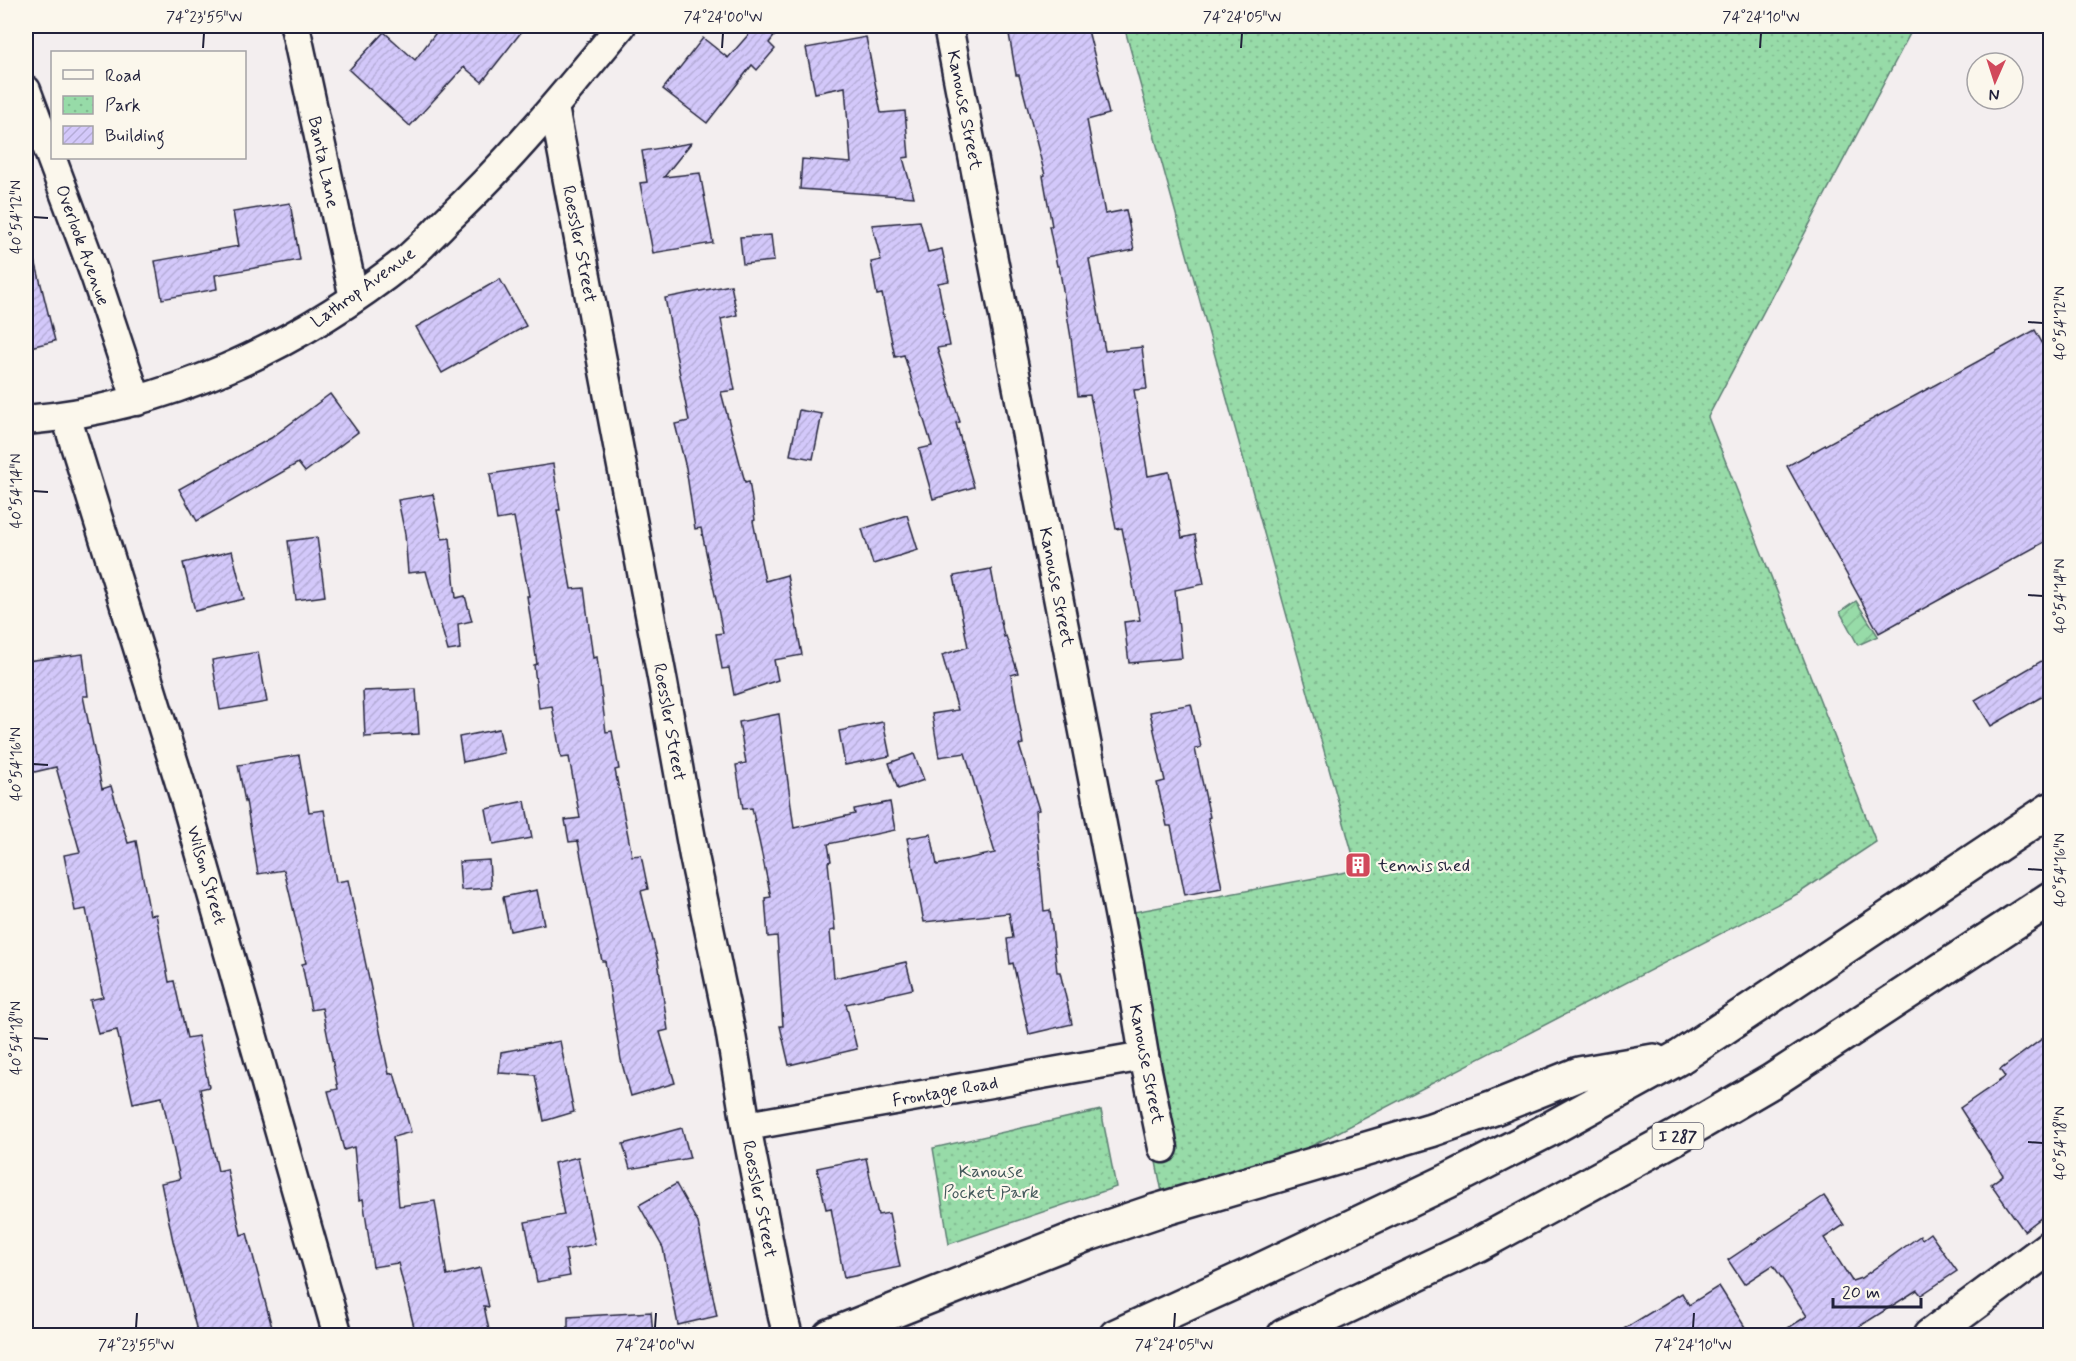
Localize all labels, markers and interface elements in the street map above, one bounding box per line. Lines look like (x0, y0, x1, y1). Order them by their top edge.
text: 74°23'55"W (166, 8, 242, 28)
text: 74°24'00"W (684, 8, 762, 28)
text: 74°24'05"W (1203, 8, 1281, 28)
text: 74°24'10"W (1722, 8, 1800, 28)
street label: Kanouse Street (941, 48, 987, 172)
legend (51, 51, 246, 159)
north arrow (1965, 51, 2025, 111)
text: Road (105, 64, 141, 88)
text: N (1988, 84, 2000, 105)
text: Park (105, 94, 141, 118)
street label: Banta Lane (302, 114, 344, 210)
text: Building (105, 124, 165, 150)
text: 40°54'12"N (7, 180, 27, 254)
street label: Overlook Avenue (49, 182, 115, 309)
street label: Roessler Street (556, 183, 602, 305)
street label: Lathrop Avenue (307, 242, 421, 334)
text: 40°54'12"N (2051, 286, 2071, 360)
text: 40°54'14"N (7, 454, 27, 528)
street label: Kanouse Street (1033, 525, 1079, 649)
text: 40°54'14"N (2051, 559, 2071, 633)
street label: Roessler Street (647, 661, 691, 783)
text: 40°54'16"N (7, 727, 27, 801)
street label: Wilson Street (180, 823, 232, 928)
text: 40°54'16"N (2051, 833, 2071, 907)
building icon: tennis shed (1343, 850, 1373, 880)
place label: tennis shed (1377, 854, 1470, 878)
text: 40°54'18"N (7, 1001, 27, 1075)
street label: Kanouse Street (1123, 1002, 1169, 1126)
street label: Frontage Road (891, 1071, 1000, 1114)
text: 40°54'18"N (2051, 1106, 2071, 1180)
road number: I 287 (1652, 1123, 1704, 1149)
street label: Roessler Street (736, 1138, 782, 1260)
park label: Kanouse Pocket Park (943, 1160, 1039, 1205)
scale bar (1833, 1271, 1922, 1309)
text: 20 m (1842, 1281, 1880, 1305)
text: 74°23'55"W (98, 1336, 174, 1356)
text: 74°24'00"W (616, 1336, 694, 1356)
text: 74°24'05"W (1135, 1336, 1213, 1356)
text: 74°24'10"W (1654, 1336, 1732, 1356)

